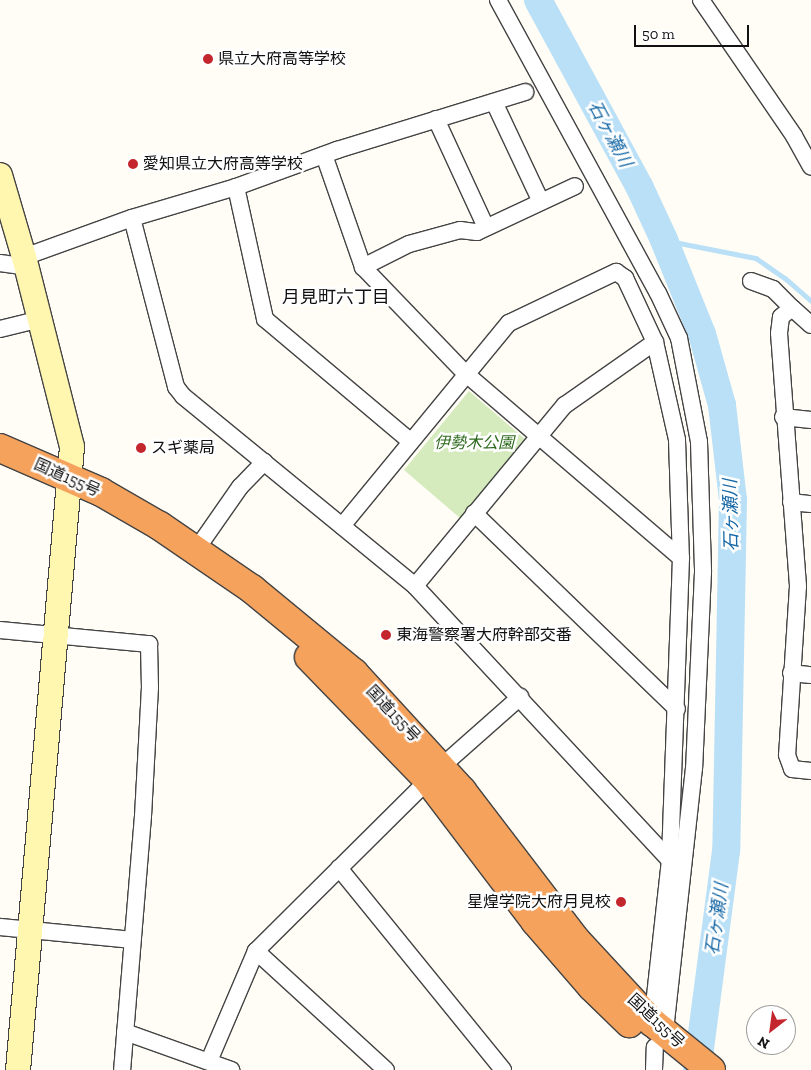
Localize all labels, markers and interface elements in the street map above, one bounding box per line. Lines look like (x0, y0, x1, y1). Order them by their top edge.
scale bar (636, 15, 751, 47)
text: 50 m (642, 25, 675, 43)
place label: 県立大府高等学校 (218, 49, 346, 69)
marker: 県立大府高等学校 (202, 53, 214, 65)
water label: 石ヶ瀬川 (584, 97, 636, 171)
place label: 愛知県立大府高等学校 (143, 154, 303, 174)
marker: 愛知県立大府高等学校 (127, 158, 139, 170)
district label: 月見町六丁目 (282, 286, 390, 308)
park label: 伊勢木公園 (434, 433, 514, 453)
place label: スギ薬局 (151, 438, 215, 458)
marker: スギ薬局 (135, 442, 147, 454)
street label: 国道155号 (31, 455, 103, 501)
water label: 石ヶ瀬川 (720, 479, 742, 551)
place label: 東海警察署大府幹部交番 (396, 625, 572, 645)
marker: 東海警察署大府幹部交番 (380, 629, 392, 641)
street label: 国道155号 (362, 682, 424, 746)
water label: 石ヶ瀬川 (701, 882, 733, 956)
place label: 星煌学院大府月見校 (467, 892, 611, 912)
marker: 星煌学院大府月見校 (615, 896, 627, 908)
street label: 国道155号 (624, 990, 688, 1052)
north arrow (746, 1005, 796, 1055)
text: N (755, 1033, 773, 1053)

